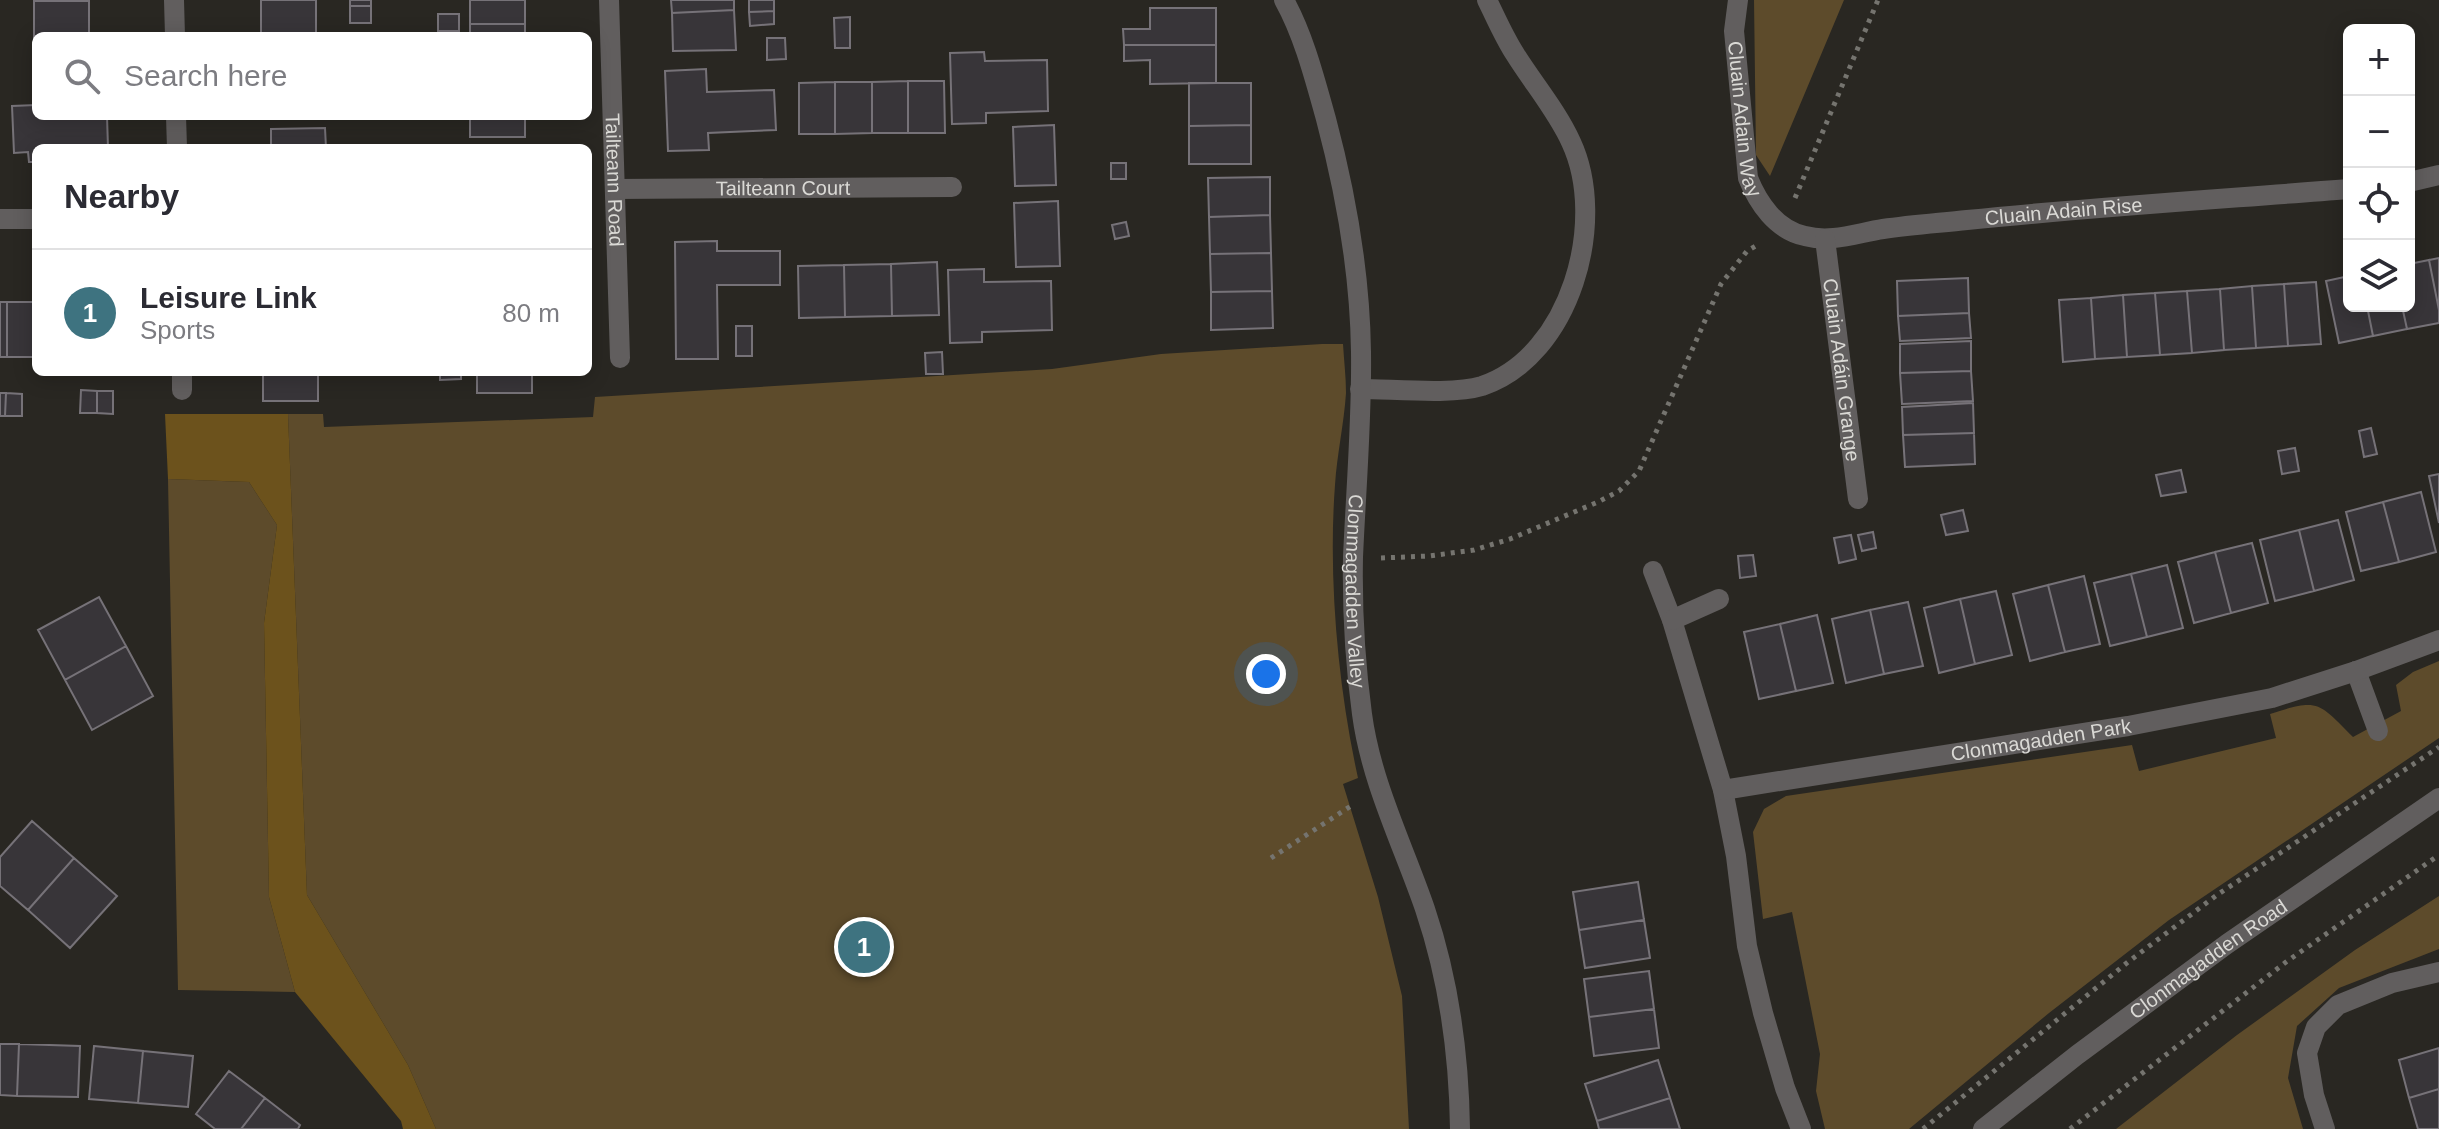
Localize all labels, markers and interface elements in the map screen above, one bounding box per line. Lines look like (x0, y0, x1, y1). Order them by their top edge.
map controls (2343, 24, 2415, 312)
button: + (2343, 24, 2415, 96)
search box (32, 32, 592, 120)
street label: Cluain Adain Way (1724, 40, 1766, 201)
icon: search (60, 54, 104, 98)
text: Search here (124, 59, 287, 92)
button: − (2343, 96, 2415, 168)
street label: Tailteann Road (601, 113, 628, 247)
button: locate (2343, 168, 2415, 240)
text: Nearby (64, 177, 179, 215)
street label: Tailteann Court (716, 177, 851, 199)
street label: Cluain Adain Rise (1984, 194, 2143, 229)
button: layers (2343, 240, 2415, 312)
street label: Cluain Adáin Grange (1819, 277, 1864, 463)
text: Leisure Link (140, 281, 317, 314)
text: 1 (83, 298, 97, 328)
text: 80 m (502, 298, 560, 328)
text: Sports (140, 315, 215, 345)
street label: Clonmagadden Valley (1342, 494, 1370, 689)
your location (1246, 654, 1286, 694)
street label: Clonmagadden Park (1949, 714, 2134, 765)
street label: Clonmagadden Road (2125, 895, 2291, 1023)
pin: 1 (838, 917, 890, 977)

